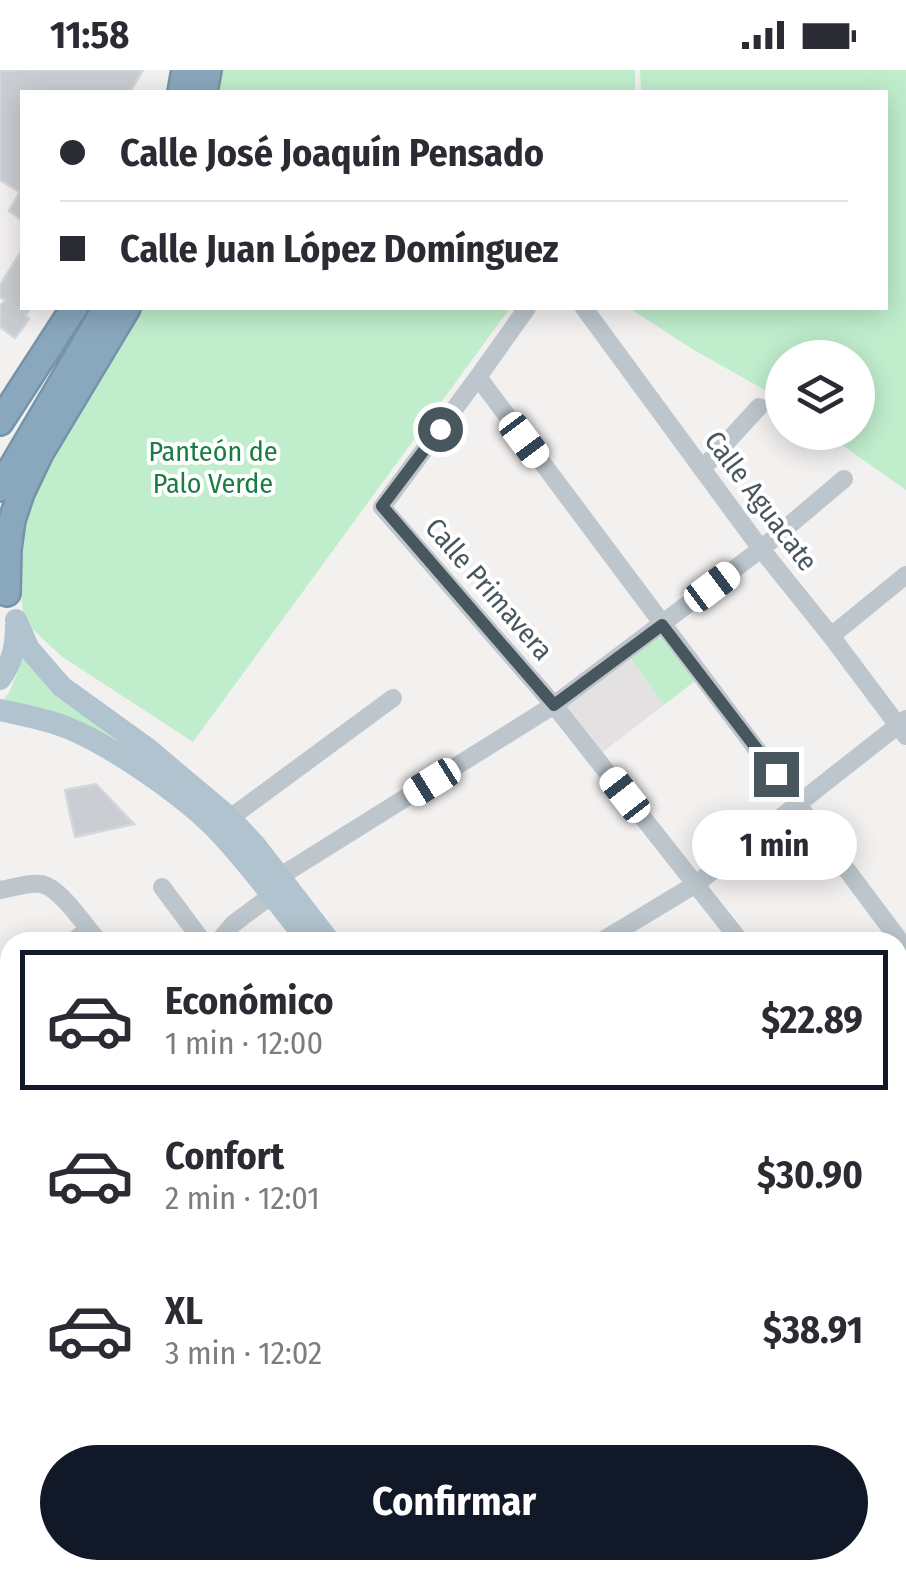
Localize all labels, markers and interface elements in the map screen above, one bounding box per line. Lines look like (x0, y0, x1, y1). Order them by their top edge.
text: 11:58 (50, 12, 129, 58)
text: Calle José Joaquín Pensado (120, 130, 544, 176)
text: Calle Juan López Domínguez (120, 226, 558, 272)
map controls (765, 340, 875, 450)
button: layers (765, 340, 875, 450)
route start (418, 407, 463, 452)
car (494, 407, 554, 473)
street label: Calle Aguacate (698, 425, 824, 577)
park label: Panteón de Palo Verde (148, 435, 278, 500)
street label: Calle Primavera (418, 511, 560, 667)
car (679, 557, 745, 617)
route end (754, 752, 799, 797)
car (399, 753, 465, 811)
car (595, 762, 655, 828)
callout: 1 min (694, 809, 858, 879)
text: 1 min (740, 826, 809, 864)
icon: car (45, 975, 135, 1065)
text: Económico (165, 978, 334, 1024)
text: $22.89 (761, 997, 863, 1043)
text: 1 min · 12:00 (165, 1024, 323, 1062)
icon: car (45, 1130, 135, 1220)
text: Confort (165, 1133, 284, 1179)
text: $30.90 (757, 1152, 863, 1198)
text: 2 min · 12:01 (165, 1179, 320, 1217)
icon: car (45, 1285, 135, 1375)
text: XL (165, 1288, 203, 1334)
text: $38.91 (763, 1307, 863, 1353)
text: 3 min · 12:02 (165, 1334, 322, 1372)
button: Confirmar (40, 1445, 868, 1560)

